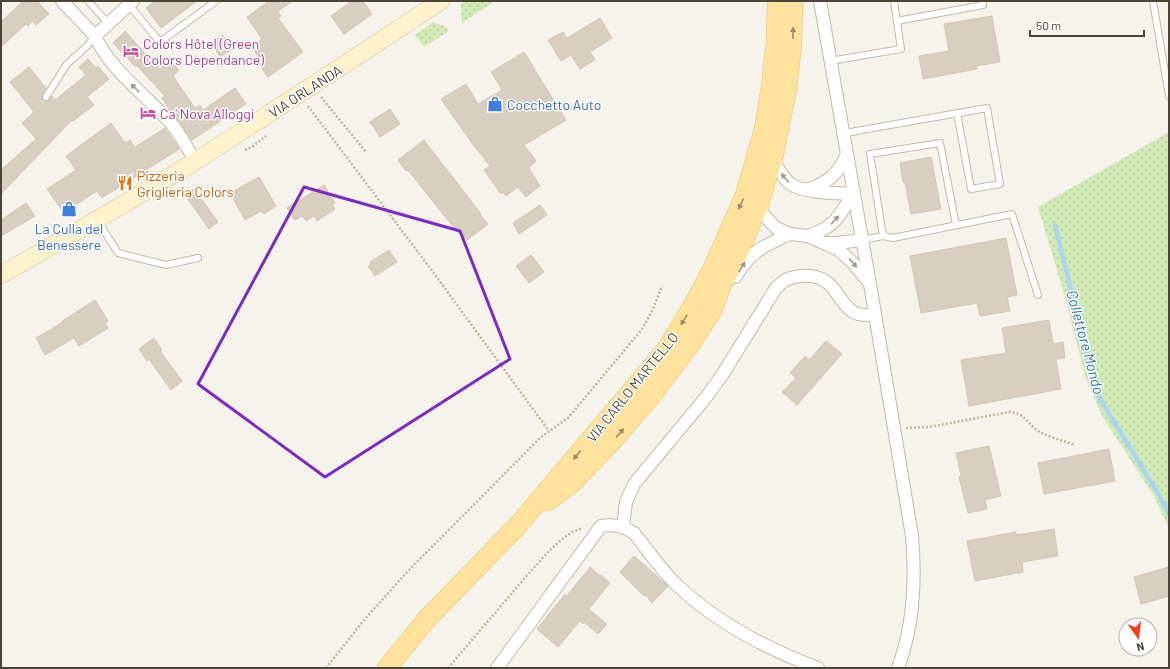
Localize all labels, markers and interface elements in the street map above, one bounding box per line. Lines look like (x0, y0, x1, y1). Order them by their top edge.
scale bar (1030, 12, 1144, 38)
text: 50 m (1036, 18, 1061, 32)
one-way arrow (789, 27, 796, 39)
place label: Colors Hôtel (Green Colors Dependance) (143, 35, 264, 68)
hotel icon: Colors Hôtel (Green Colors Dependance) (122, 42, 140, 60)
street label: VIA ORLANDA (265, 61, 345, 121)
one-way arrow (130, 83, 140, 93)
shop icon: Cocchetto Auto (486, 95, 504, 113)
place label: Cocchetto Auto (507, 96, 601, 113)
hotel icon: Ca' Nova Alloggi (139, 104, 157, 122)
place label: Ca' Nova Alloggi (160, 105, 254, 122)
place label: Pizzeria Griglieria Colors (137, 167, 234, 200)
one-way arrow (780, 172, 789, 183)
restaurant icon: Pizzeria Griglieria Colors (116, 174, 134, 192)
one-way arrow (738, 198, 744, 209)
shop icon: La Culla del Benessere (60, 200, 78, 218)
one-way arrow (831, 215, 840, 226)
place label: La Culla del Benessere (35, 220, 103, 253)
one-way arrow (849, 258, 858, 268)
one-way arrow (738, 261, 745, 273)
water label: Collettore Mondo (1063, 288, 1109, 396)
one-way arrow (680, 315, 688, 325)
street label: VIA CARLO MARTELLO (583, 329, 681, 445)
one-way arrow (615, 428, 624, 437)
one-way arrow (573, 449, 582, 460)
north arrow (1118, 617, 1158, 657)
text: N (1135, 640, 1146, 654)

